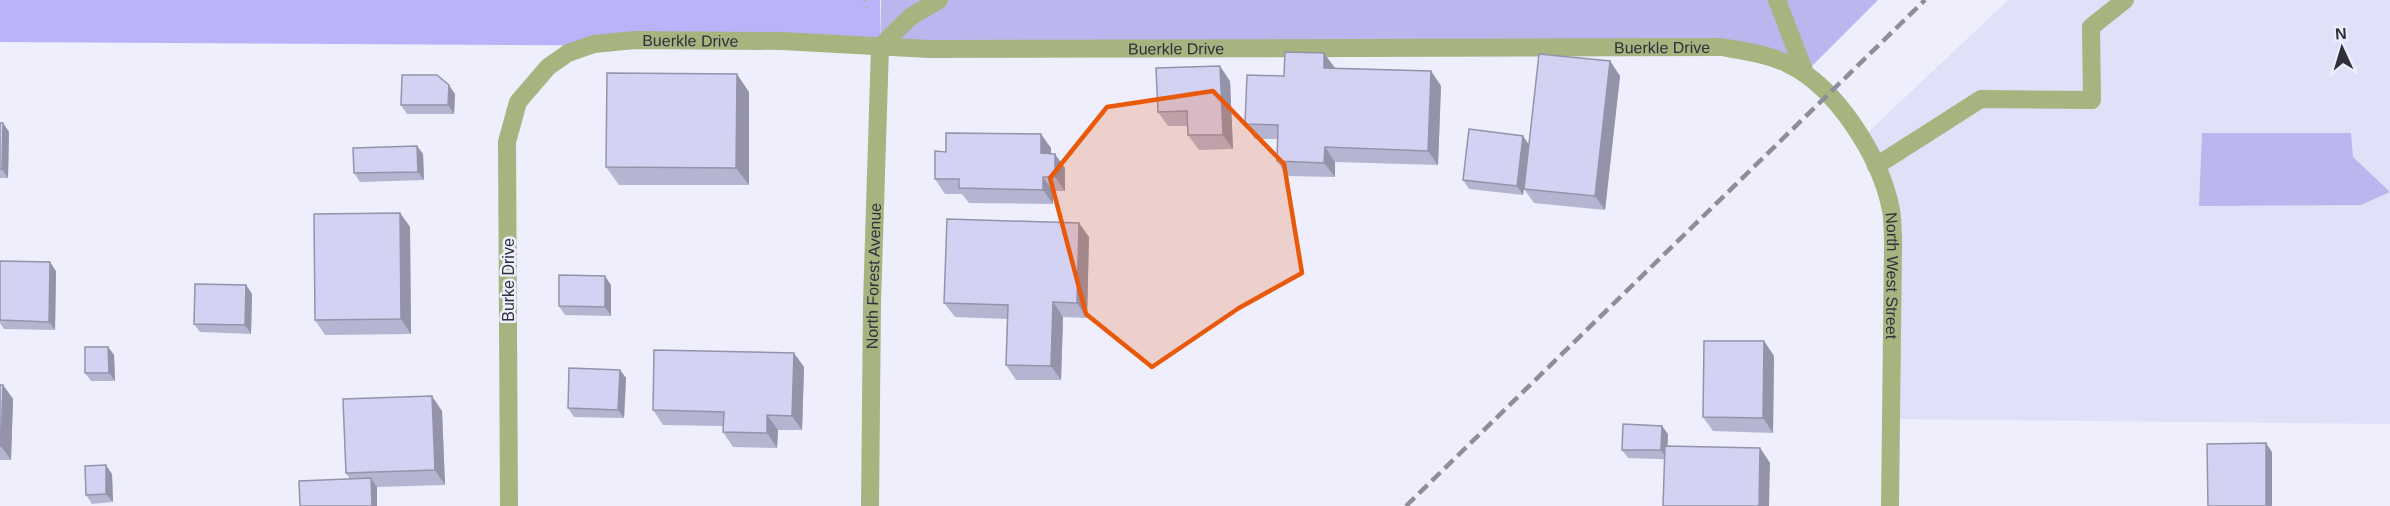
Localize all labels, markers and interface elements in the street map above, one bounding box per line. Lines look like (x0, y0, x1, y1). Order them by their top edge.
north arrow (2312, 18, 2372, 78)
text: N (2335, 25, 2347, 42)
street label: Buerkle Drive (642, 32, 738, 49)
street label: Buerkle Drive (1614, 39, 1710, 56)
street label: Buerkle Drive (1128, 40, 1224, 57)
street label: North Forest Avenue (863, 202, 884, 349)
street label: North West Street (1883, 211, 1902, 340)
street label: Burke Drive (500, 238, 517, 322)

